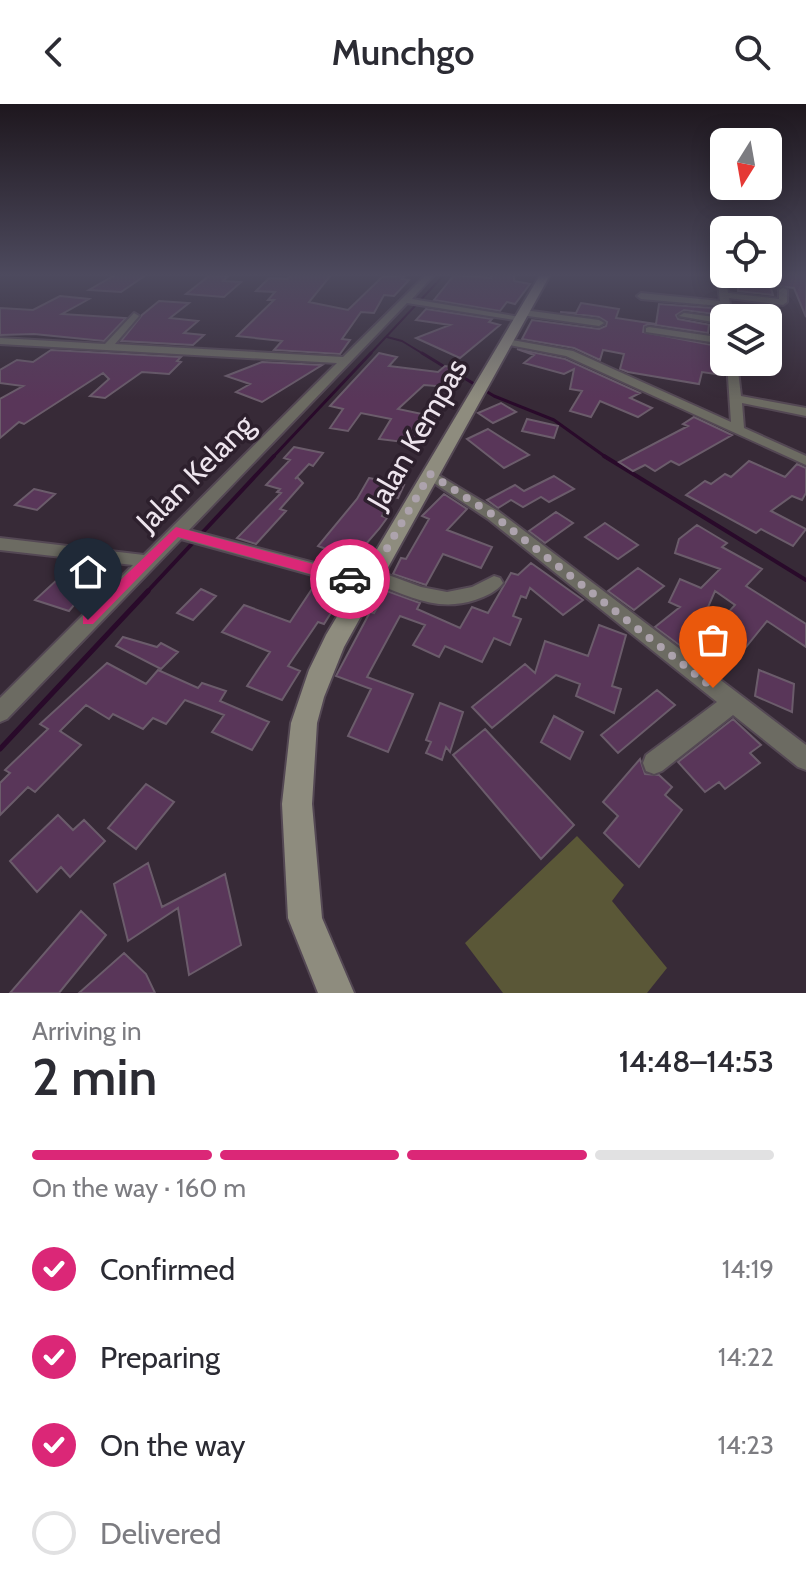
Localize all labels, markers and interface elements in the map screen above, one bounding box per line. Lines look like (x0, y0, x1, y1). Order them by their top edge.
icon: back (32, 30, 76, 74)
text: Munchgo (332, 30, 475, 74)
icon: search (730, 30, 774, 74)
north arrow (710, 128, 782, 200)
map controls (710, 128, 782, 376)
button: locate (710, 216, 782, 288)
button: layers (710, 304, 782, 376)
street label: Jalan Kempas (358, 352, 475, 517)
street label: Jalan Kelang (128, 406, 262, 540)
pin (54, 538, 122, 620)
courier (310, 539, 390, 619)
icon: home (66, 550, 110, 594)
icon: car (328, 557, 372, 601)
pin (679, 606, 747, 688)
icon: bag (691, 618, 735, 662)
text: Arriving in (32, 1015, 142, 1047)
text: 14:48–14:53 (619, 1043, 774, 1080)
text: 2 min (32, 1045, 157, 1108)
text: On the way · 160 m (32, 1172, 246, 1204)
icon: check (32, 1247, 76, 1291)
text: Confirmed (100, 1251, 235, 1288)
text: 14:19 (722, 1253, 774, 1285)
icon: check (32, 1335, 76, 1379)
text: Preparing (100, 1339, 220, 1376)
text: 14:22 (718, 1341, 774, 1373)
icon: check (32, 1423, 76, 1467)
text: On the way (100, 1427, 245, 1464)
text: 14:23 (717, 1429, 774, 1461)
text: Delivered (100, 1515, 221, 1552)

